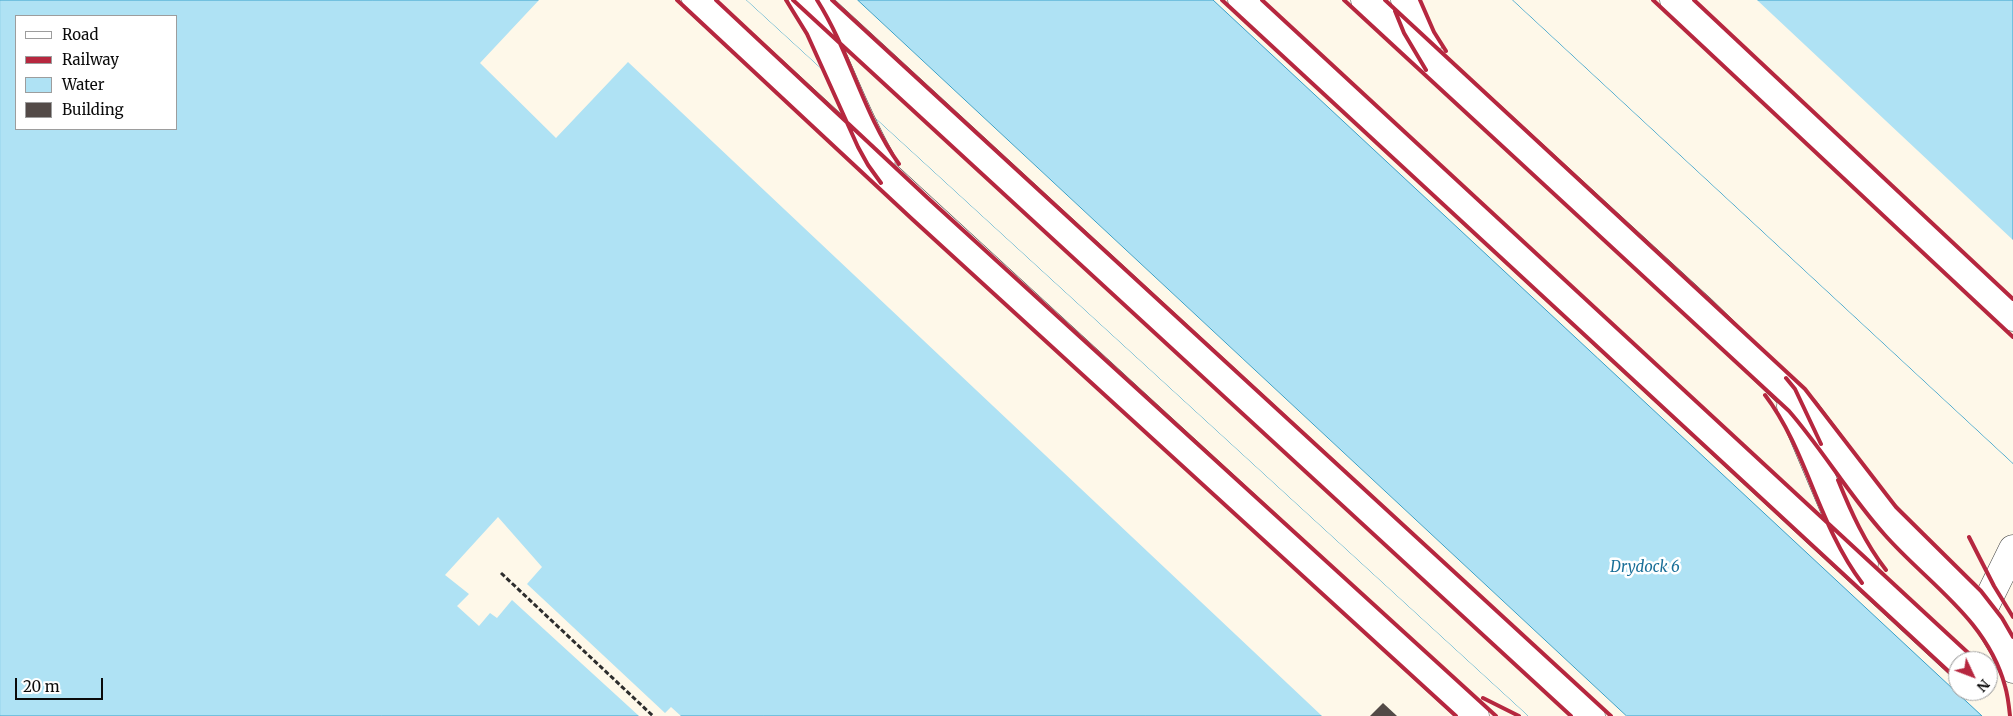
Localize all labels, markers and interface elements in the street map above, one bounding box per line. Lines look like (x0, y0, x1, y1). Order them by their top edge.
legend (15, 15, 178, 130)
text: Road (62, 25, 98, 44)
text: Railway (62, 50, 119, 69)
text: Water (62, 75, 104, 94)
text: Building (62, 100, 124, 119)
water label: Drydock 6 (1610, 559, 1680, 577)
north arrow (1948, 651, 1998, 701)
scale bar (18, 668, 105, 700)
text: N (1973, 675, 1994, 696)
text: 20 m (23, 677, 60, 696)

